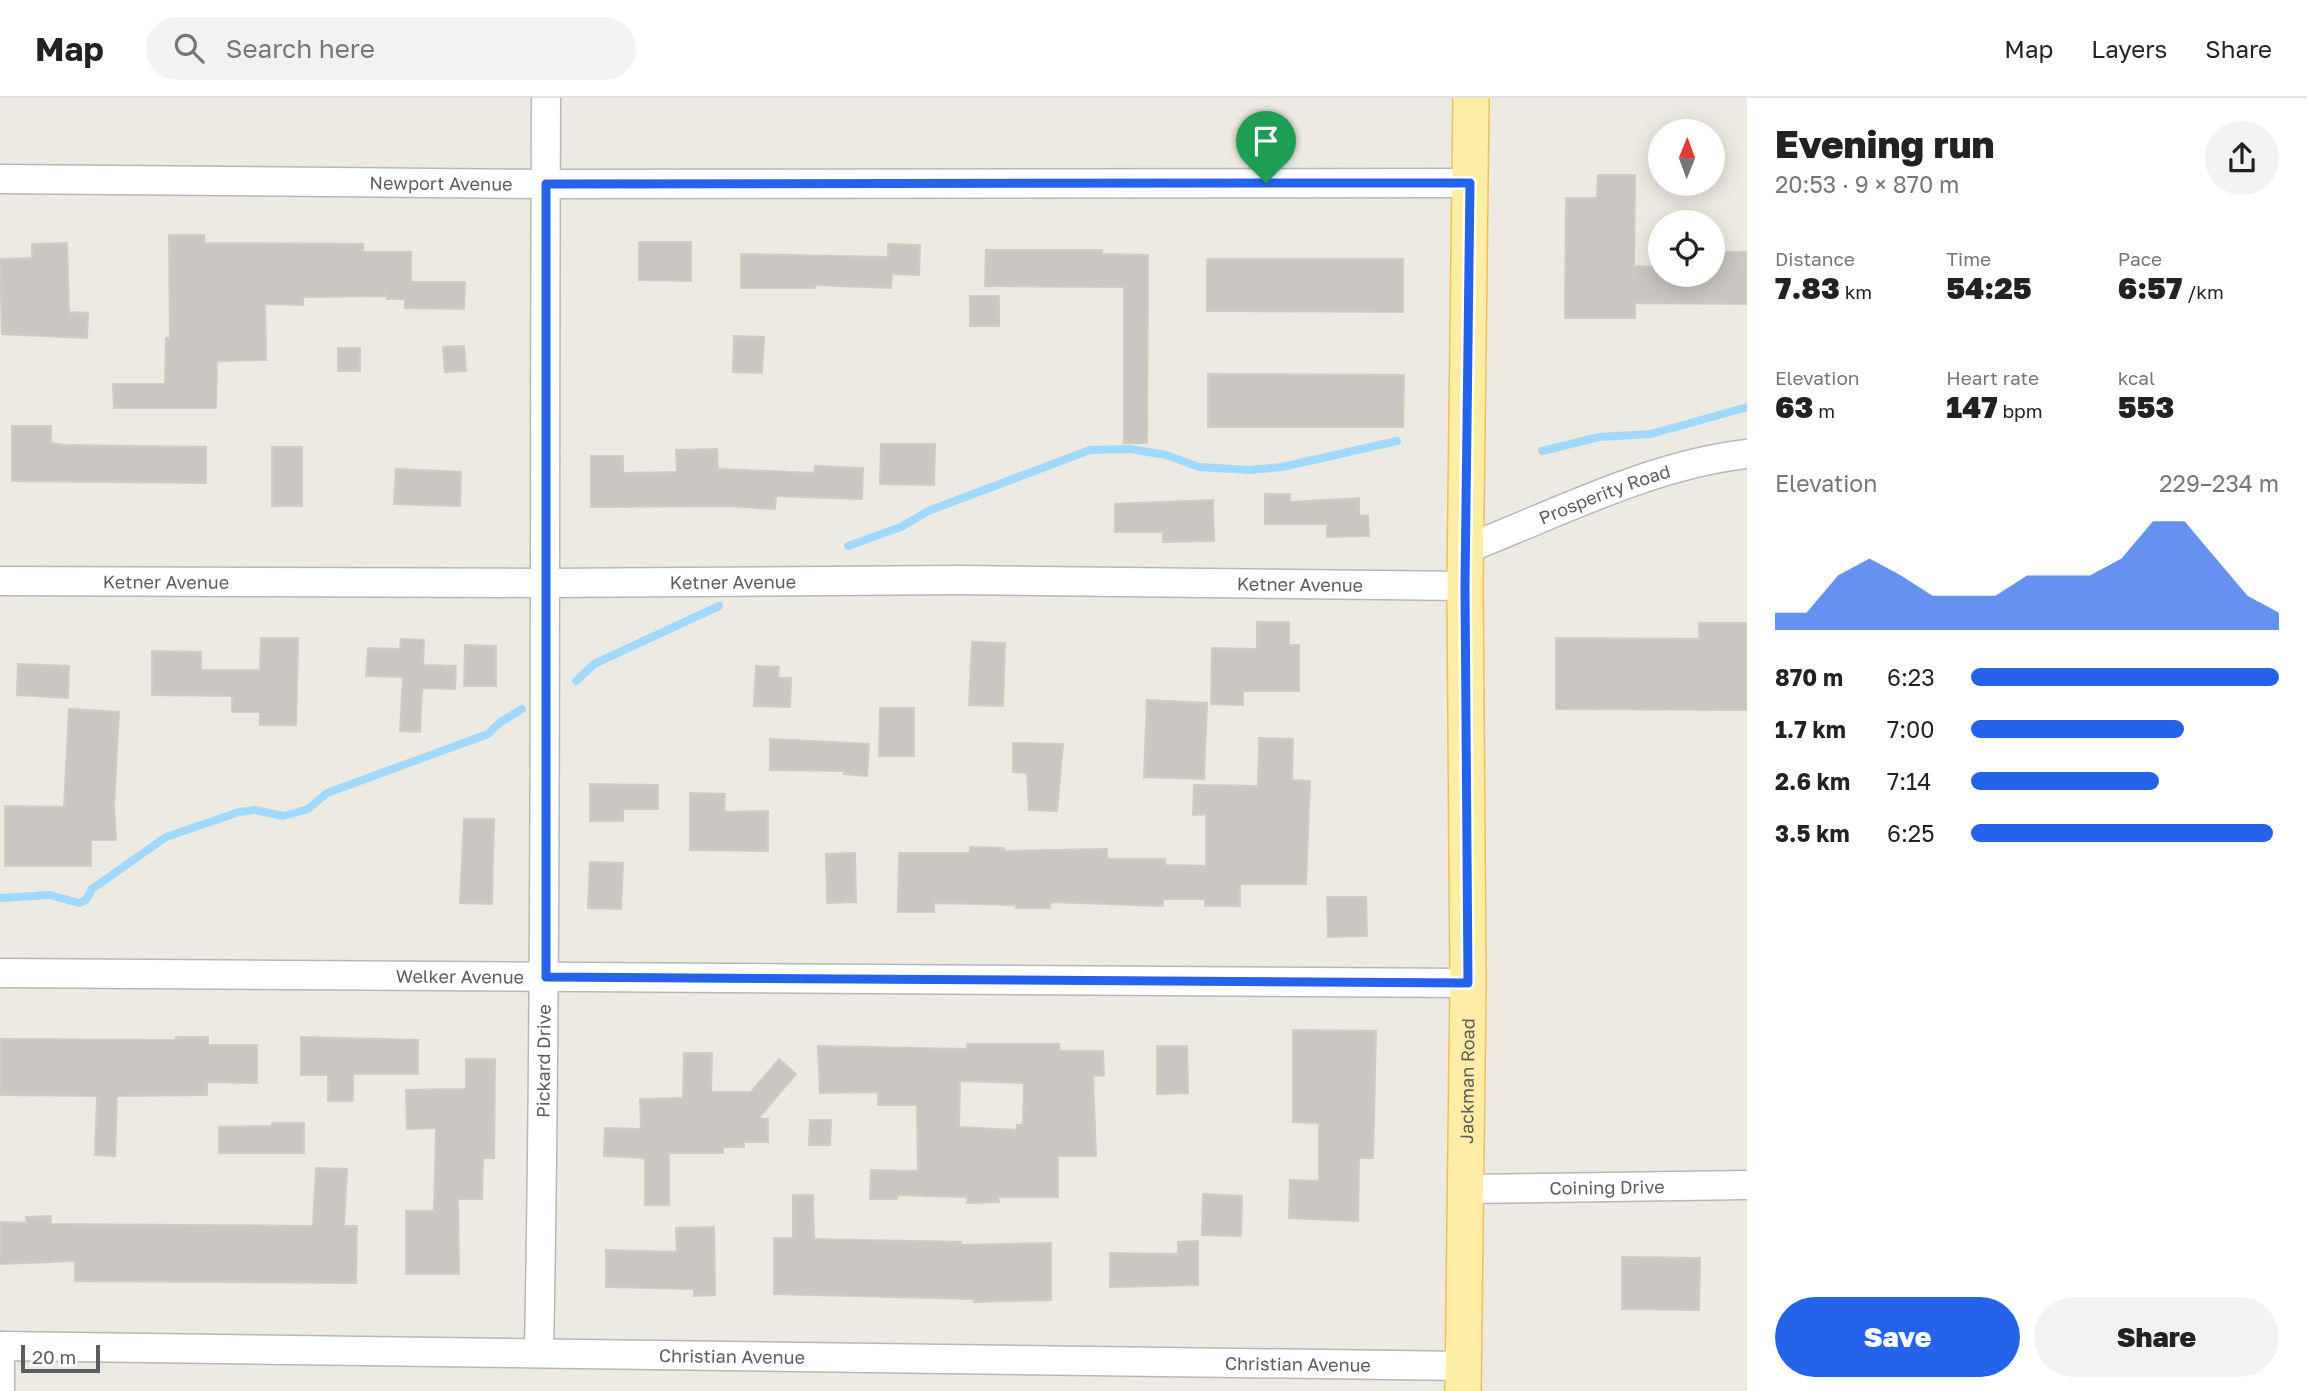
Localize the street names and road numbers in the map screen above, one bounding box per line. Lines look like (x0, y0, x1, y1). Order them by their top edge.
street label: Newport Avenue (369, 171, 513, 195)
street label: Prosperity Road (1535, 460, 1673, 529)
street label: Ketner Avenue (103, 570, 229, 593)
street label: Ketner Avenue (670, 570, 796, 593)
street label: Ketner Avenue (1237, 572, 1363, 596)
street label: Welker Avenue (396, 965, 524, 988)
street label: Pickard Drive (531, 1004, 554, 1118)
street label: Jackman Road (1455, 1018, 1479, 1144)
street label: Coining Drive (1549, 1175, 1665, 1199)
street label: Christian Avenue (659, 1344, 805, 1368)
street label: Christian Avenue (1225, 1352, 1371, 1376)

